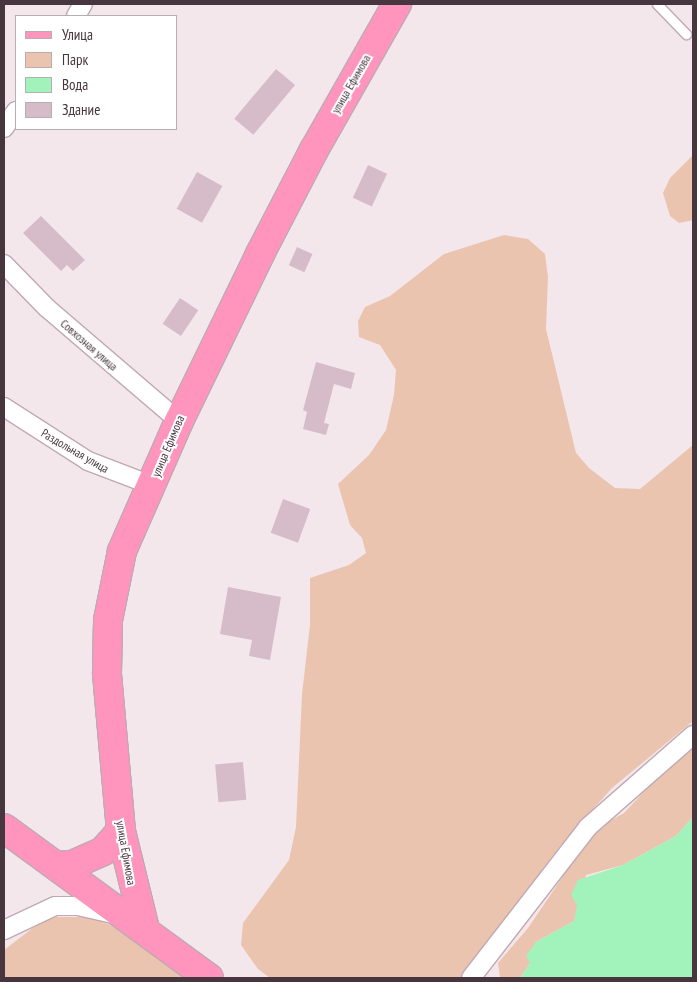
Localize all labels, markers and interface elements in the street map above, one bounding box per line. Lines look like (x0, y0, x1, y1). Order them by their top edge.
legend (15, 15, 178, 130)
text: Улица (62, 25, 93, 44)
text: Парк (62, 50, 88, 69)
street label: улица Ефимова (328, 52, 374, 116)
text: Вода (62, 75, 88, 94)
text: Здание (62, 100, 100, 119)
street label: Совхозная улица (57, 316, 121, 374)
street label: улица Ефимова (149, 413, 187, 479)
street label: Раздольная улица (39, 426, 111, 476)
street label: улица Ефимова (113, 820, 139, 886)

